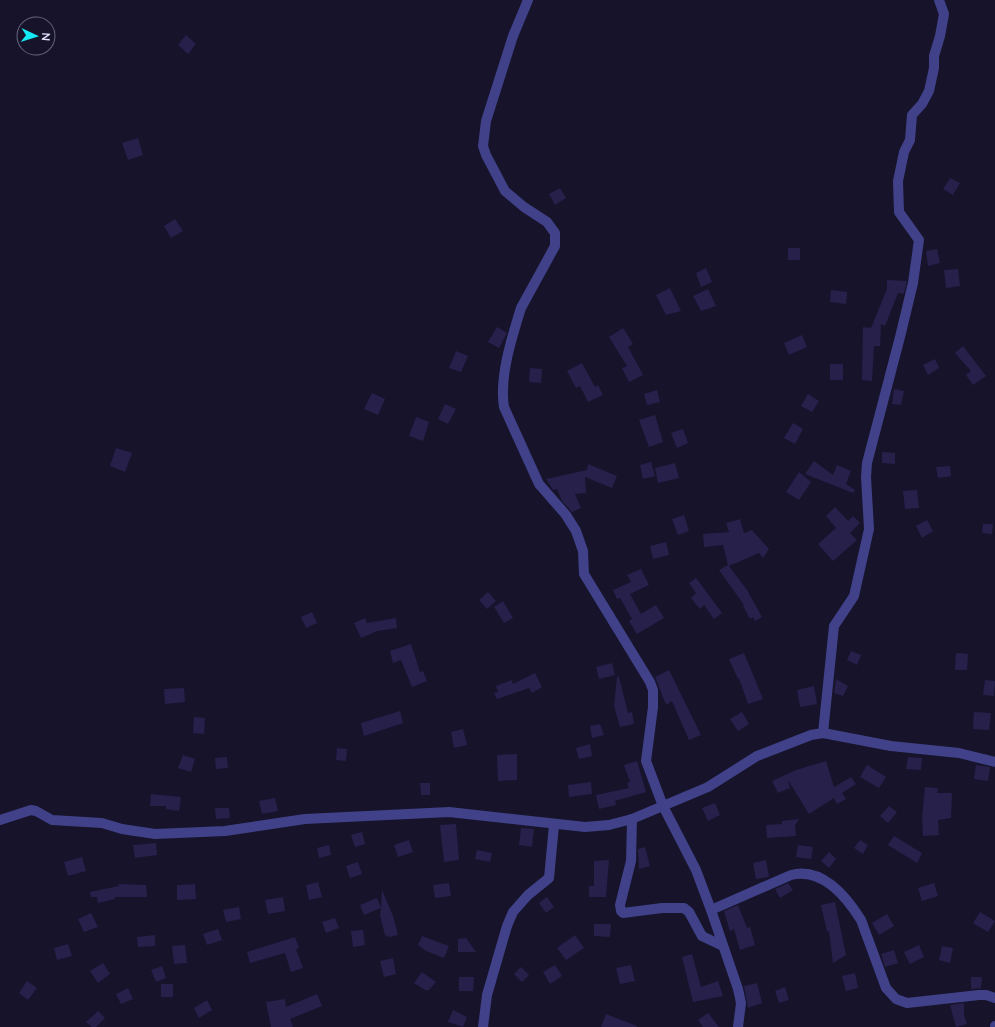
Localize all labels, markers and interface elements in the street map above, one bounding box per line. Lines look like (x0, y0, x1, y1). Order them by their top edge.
north arrow (16, 16, 56, 56)
text: N (40, 32, 53, 41)

